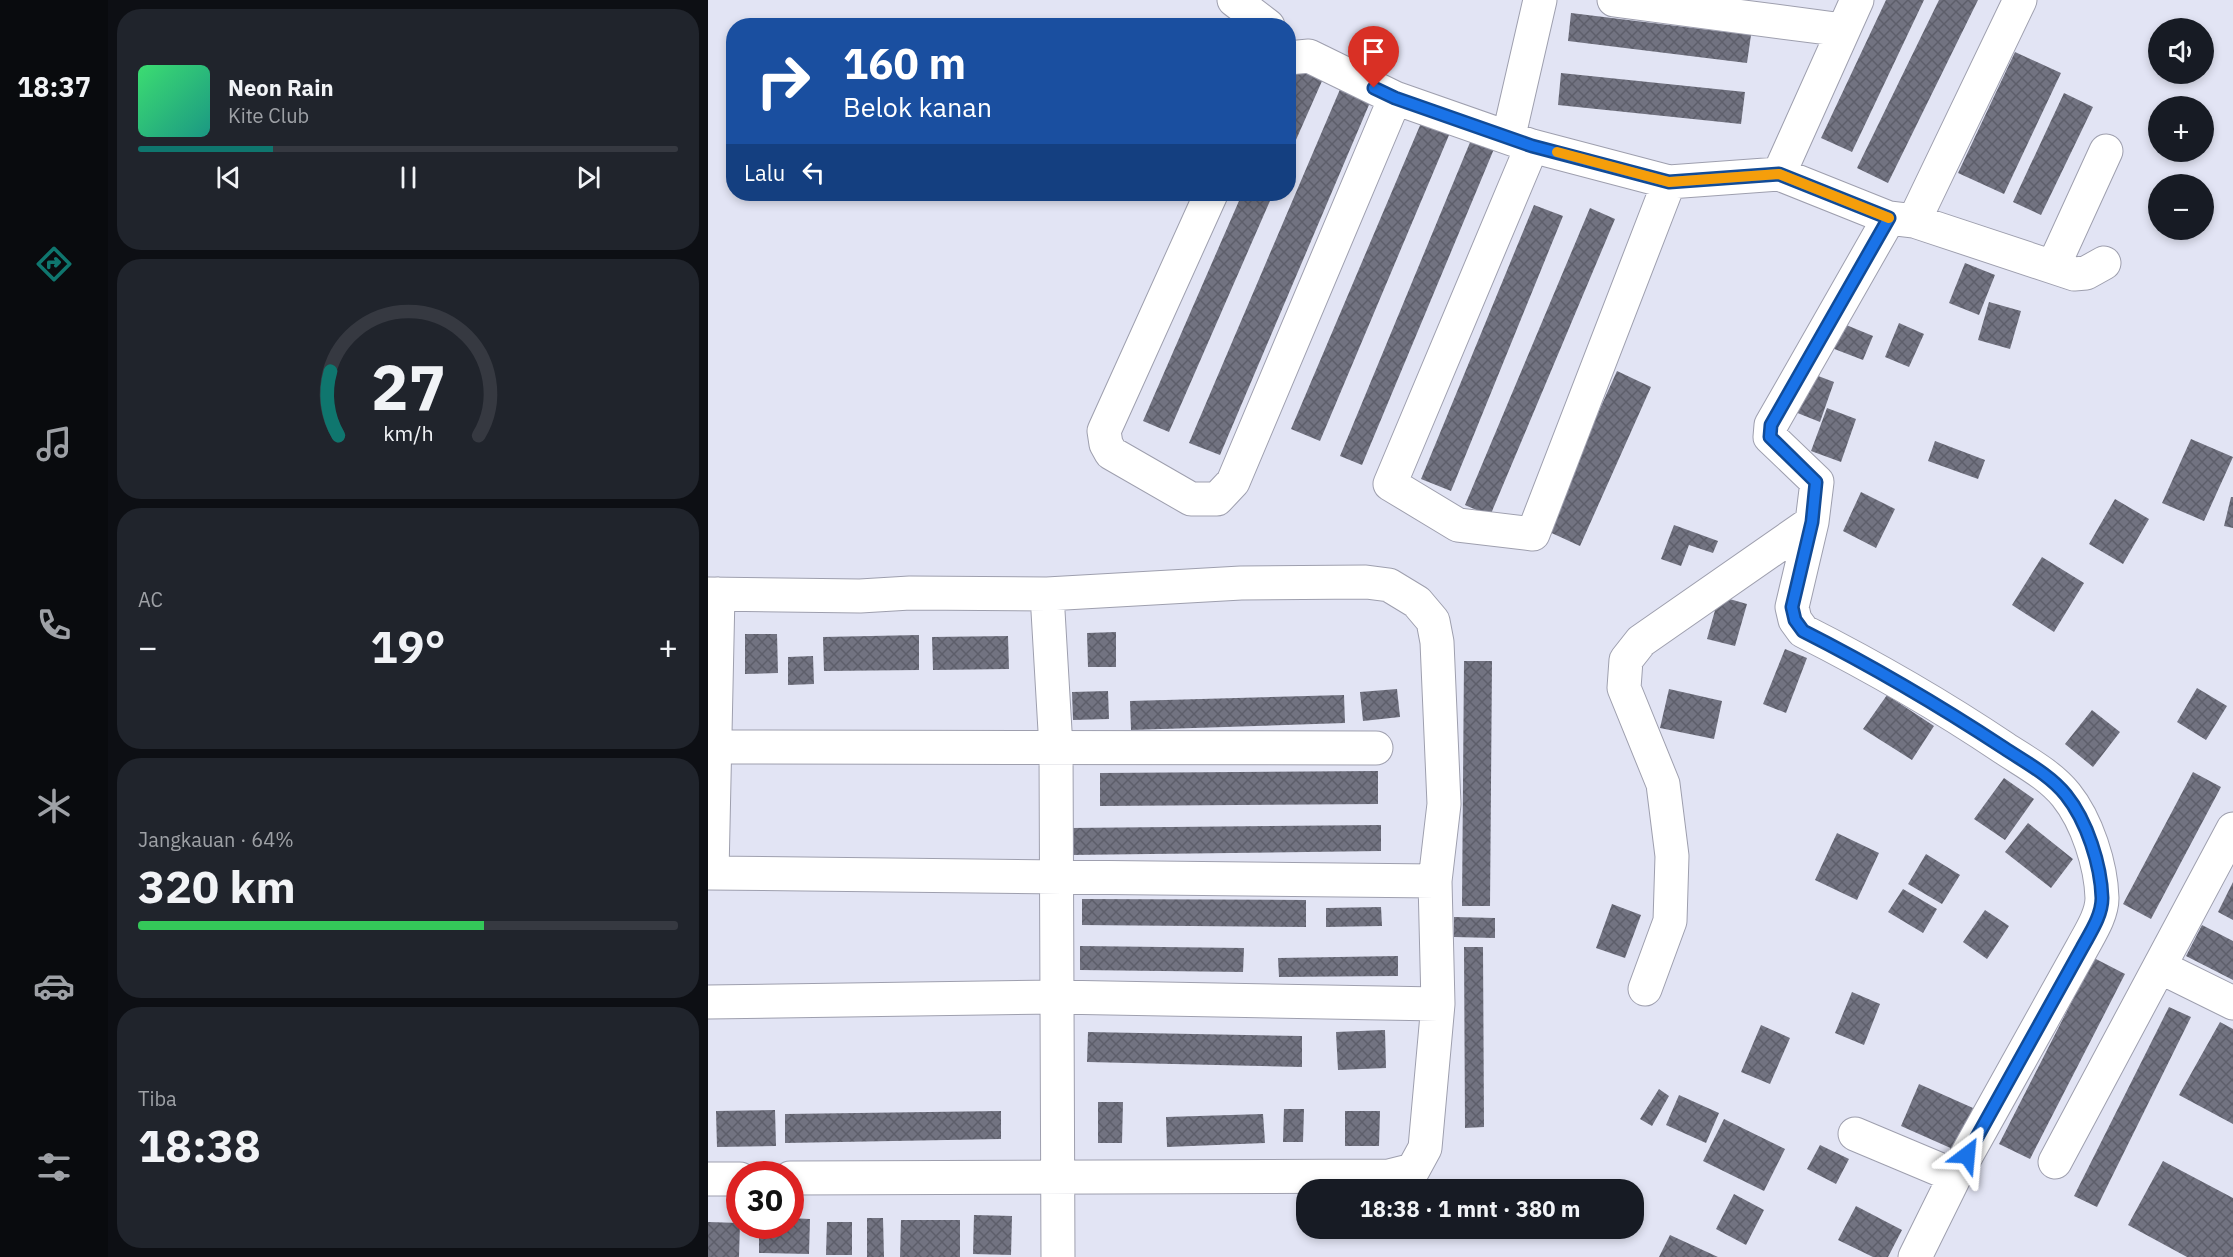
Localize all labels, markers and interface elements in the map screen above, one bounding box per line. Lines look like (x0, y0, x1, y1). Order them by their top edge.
map controls (2148, 18, 2214, 240)
button: sound (2148, 18, 2214, 84)
pin (1348, 26, 1399, 88)
icon: arrive (1357, 35, 1390, 68)
text: 160 m (843, 36, 966, 91)
icon: right (744, 42, 822, 120)
text: 18:37 (17, 69, 91, 104)
text: Neon Rain (228, 73, 334, 102)
text: Belok kanan (843, 89, 992, 124)
button: + (2148, 96, 2214, 162)
text: Kite Club (228, 102, 309, 129)
icon: left (797, 156, 830, 189)
text: Lalu (744, 158, 785, 187)
icon: previous (212, 161, 245, 194)
icon: pause (392, 161, 425, 194)
icon: next (572, 161, 605, 194)
button: − (2148, 174, 2214, 240)
icon: directions (33, 243, 75, 285)
text: 27 (371, 346, 445, 427)
text: km/h (383, 419, 433, 447)
icon: music (33, 423, 75, 465)
text: AC (138, 586, 163, 613)
icon: phone (33, 604, 75, 646)
text: 19° (370, 617, 446, 675)
text: − (138, 625, 158, 668)
text: + (658, 625, 678, 668)
icon: climate (33, 785, 75, 827)
text: Jangkauan · 64% (138, 826, 294, 853)
text: 320 km (138, 857, 296, 915)
icon: car (33, 965, 75, 1007)
text: Tiba (138, 1085, 177, 1112)
text: 18:38 (138, 1116, 261, 1174)
position arrow (1935, 1123, 1999, 1187)
icon: filters (33, 1146, 75, 1188)
speed limit sign: 30 (726, 1161, 804, 1239)
text: 18:38 · 1 mnt · 380 m (1360, 1194, 1580, 1223)

